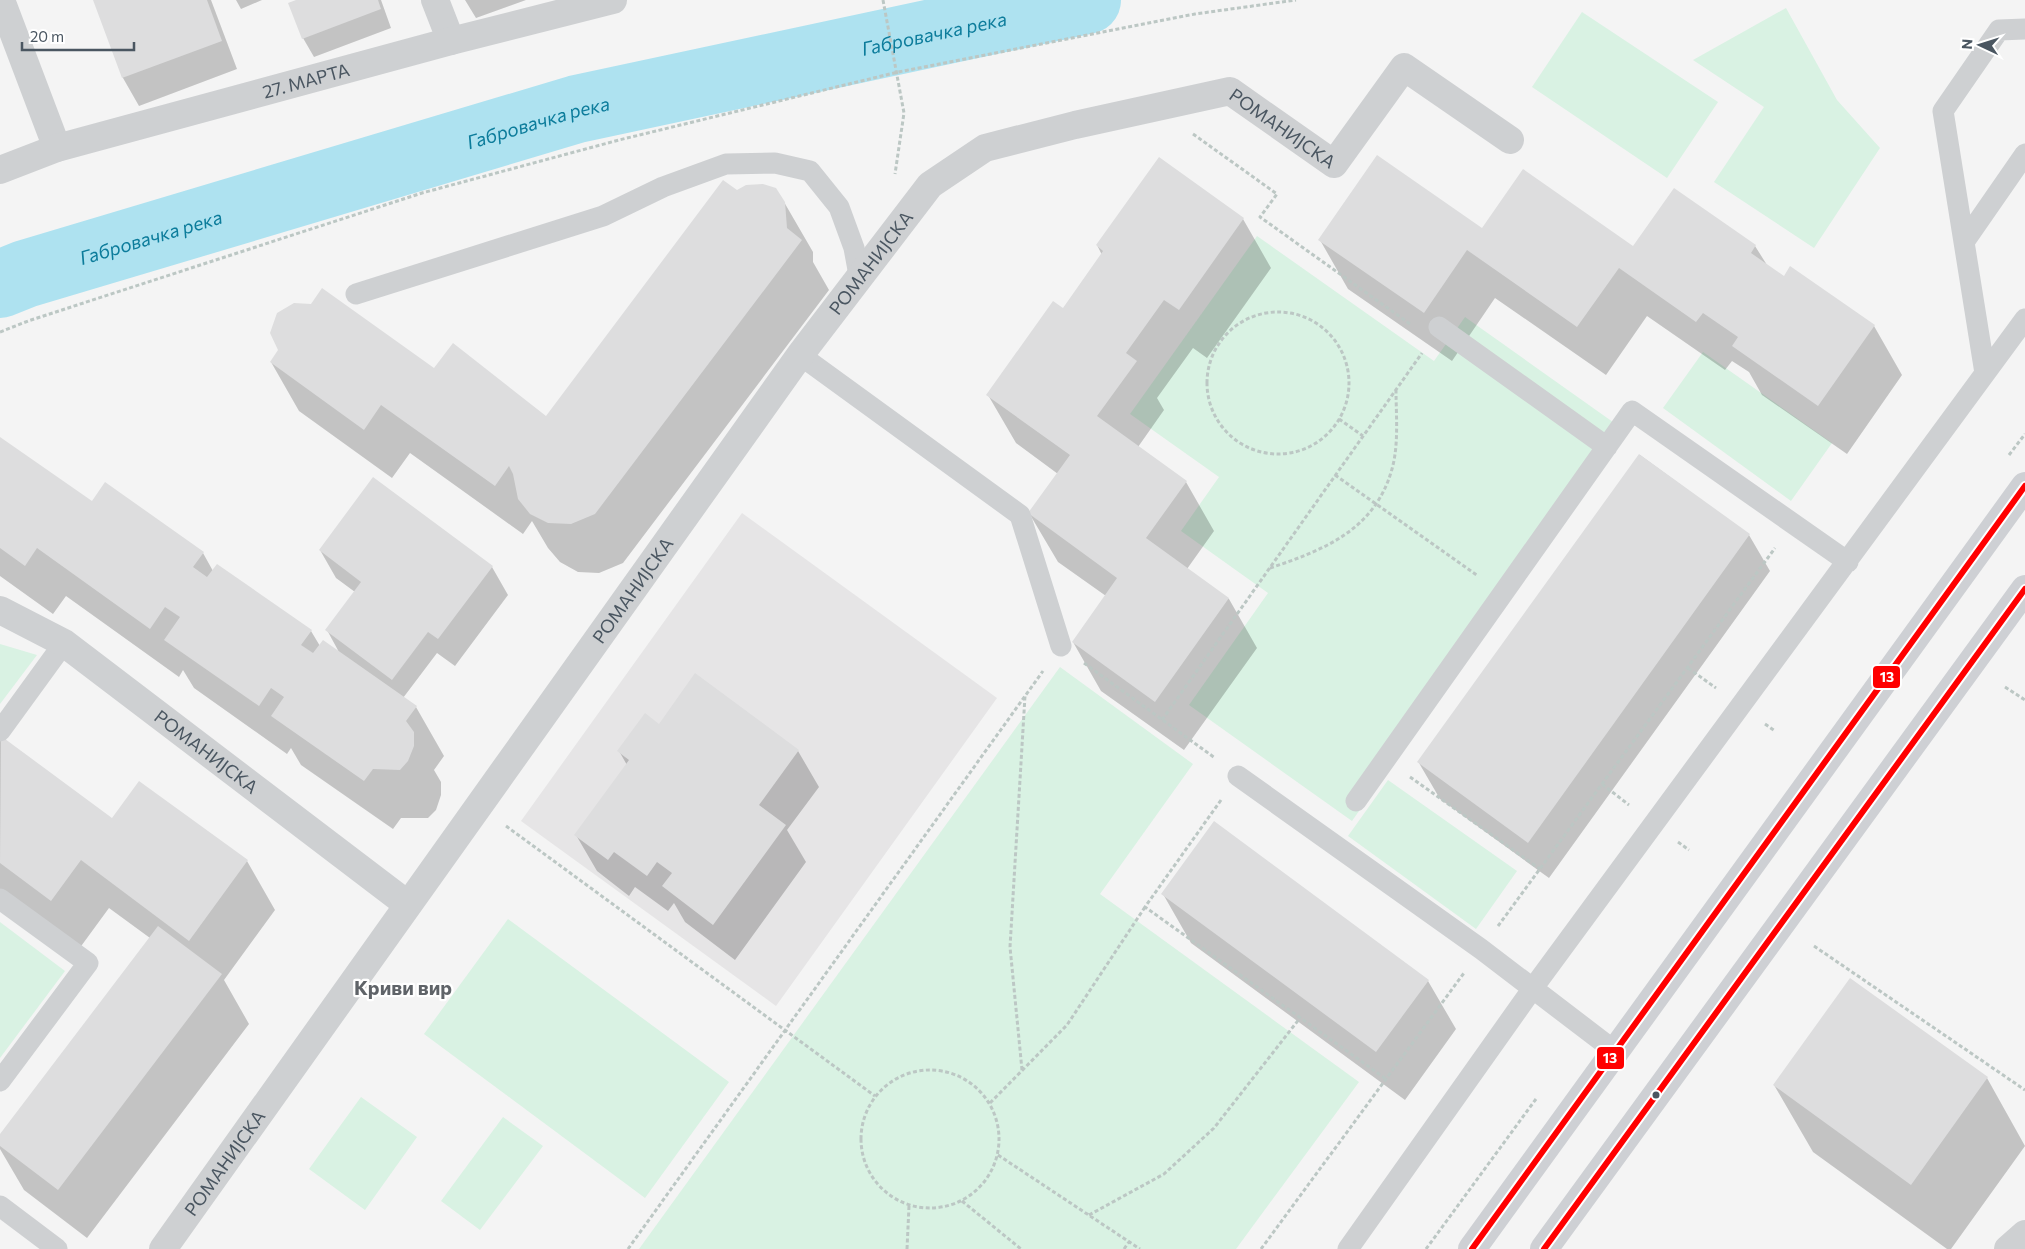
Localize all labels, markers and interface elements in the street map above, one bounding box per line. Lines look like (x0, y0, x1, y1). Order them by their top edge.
water label: Габровачка река (859, 6, 1009, 59)
scale bar (22, 20, 135, 52)
north arrow (1955, 20, 2005, 70)
text: 20 m (30, 27, 64, 45)
text: N (1958, 38, 1975, 50)
street label: 27. МАРТА (260, 58, 352, 103)
street label: РОМАНИЈСКА (1225, 83, 1340, 173)
water label: Габровачка река (464, 91, 612, 153)
water label: Габровачка река (76, 204, 225, 269)
street label: РОМАНИЈСКА (824, 207, 917, 319)
street label: РОМАНИЈСКА (587, 533, 678, 647)
line badge: 13 (1872, 665, 1901, 689)
text: 13 (1880, 668, 1894, 685)
street label: РОМАНИЈСКА (150, 705, 263, 798)
district label: Криви вир (354, 975, 452, 999)
line badge: 13 (1596, 1046, 1625, 1070)
text: 13 (1603, 1049, 1617, 1066)
unlabelled marker (1651, 1090, 1661, 1100)
street label: РОМАНИЈСКА (179, 1106, 270, 1220)

